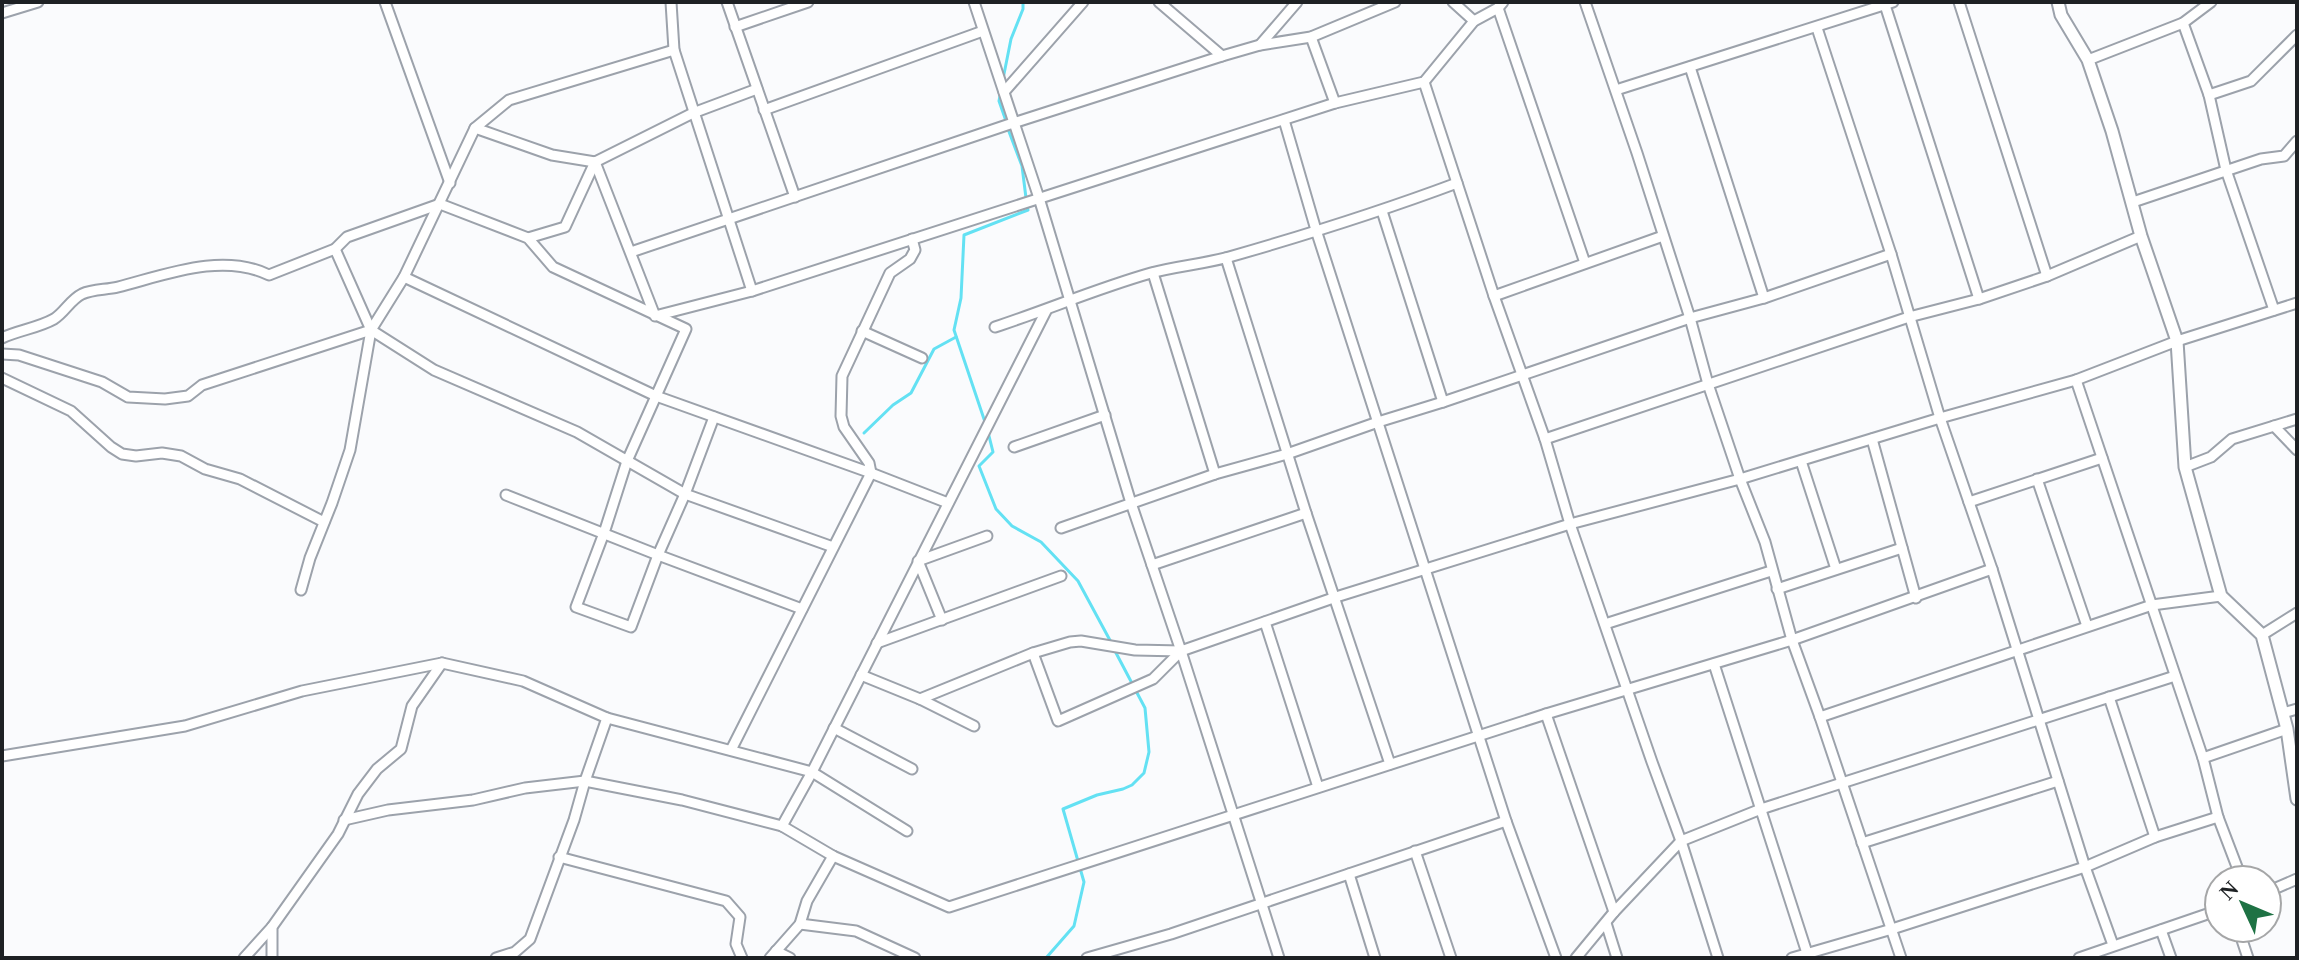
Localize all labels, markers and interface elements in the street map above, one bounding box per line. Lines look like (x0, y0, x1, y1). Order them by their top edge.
north arrow (2203, 864, 2283, 944)
text: N (2214, 876, 2244, 905)

